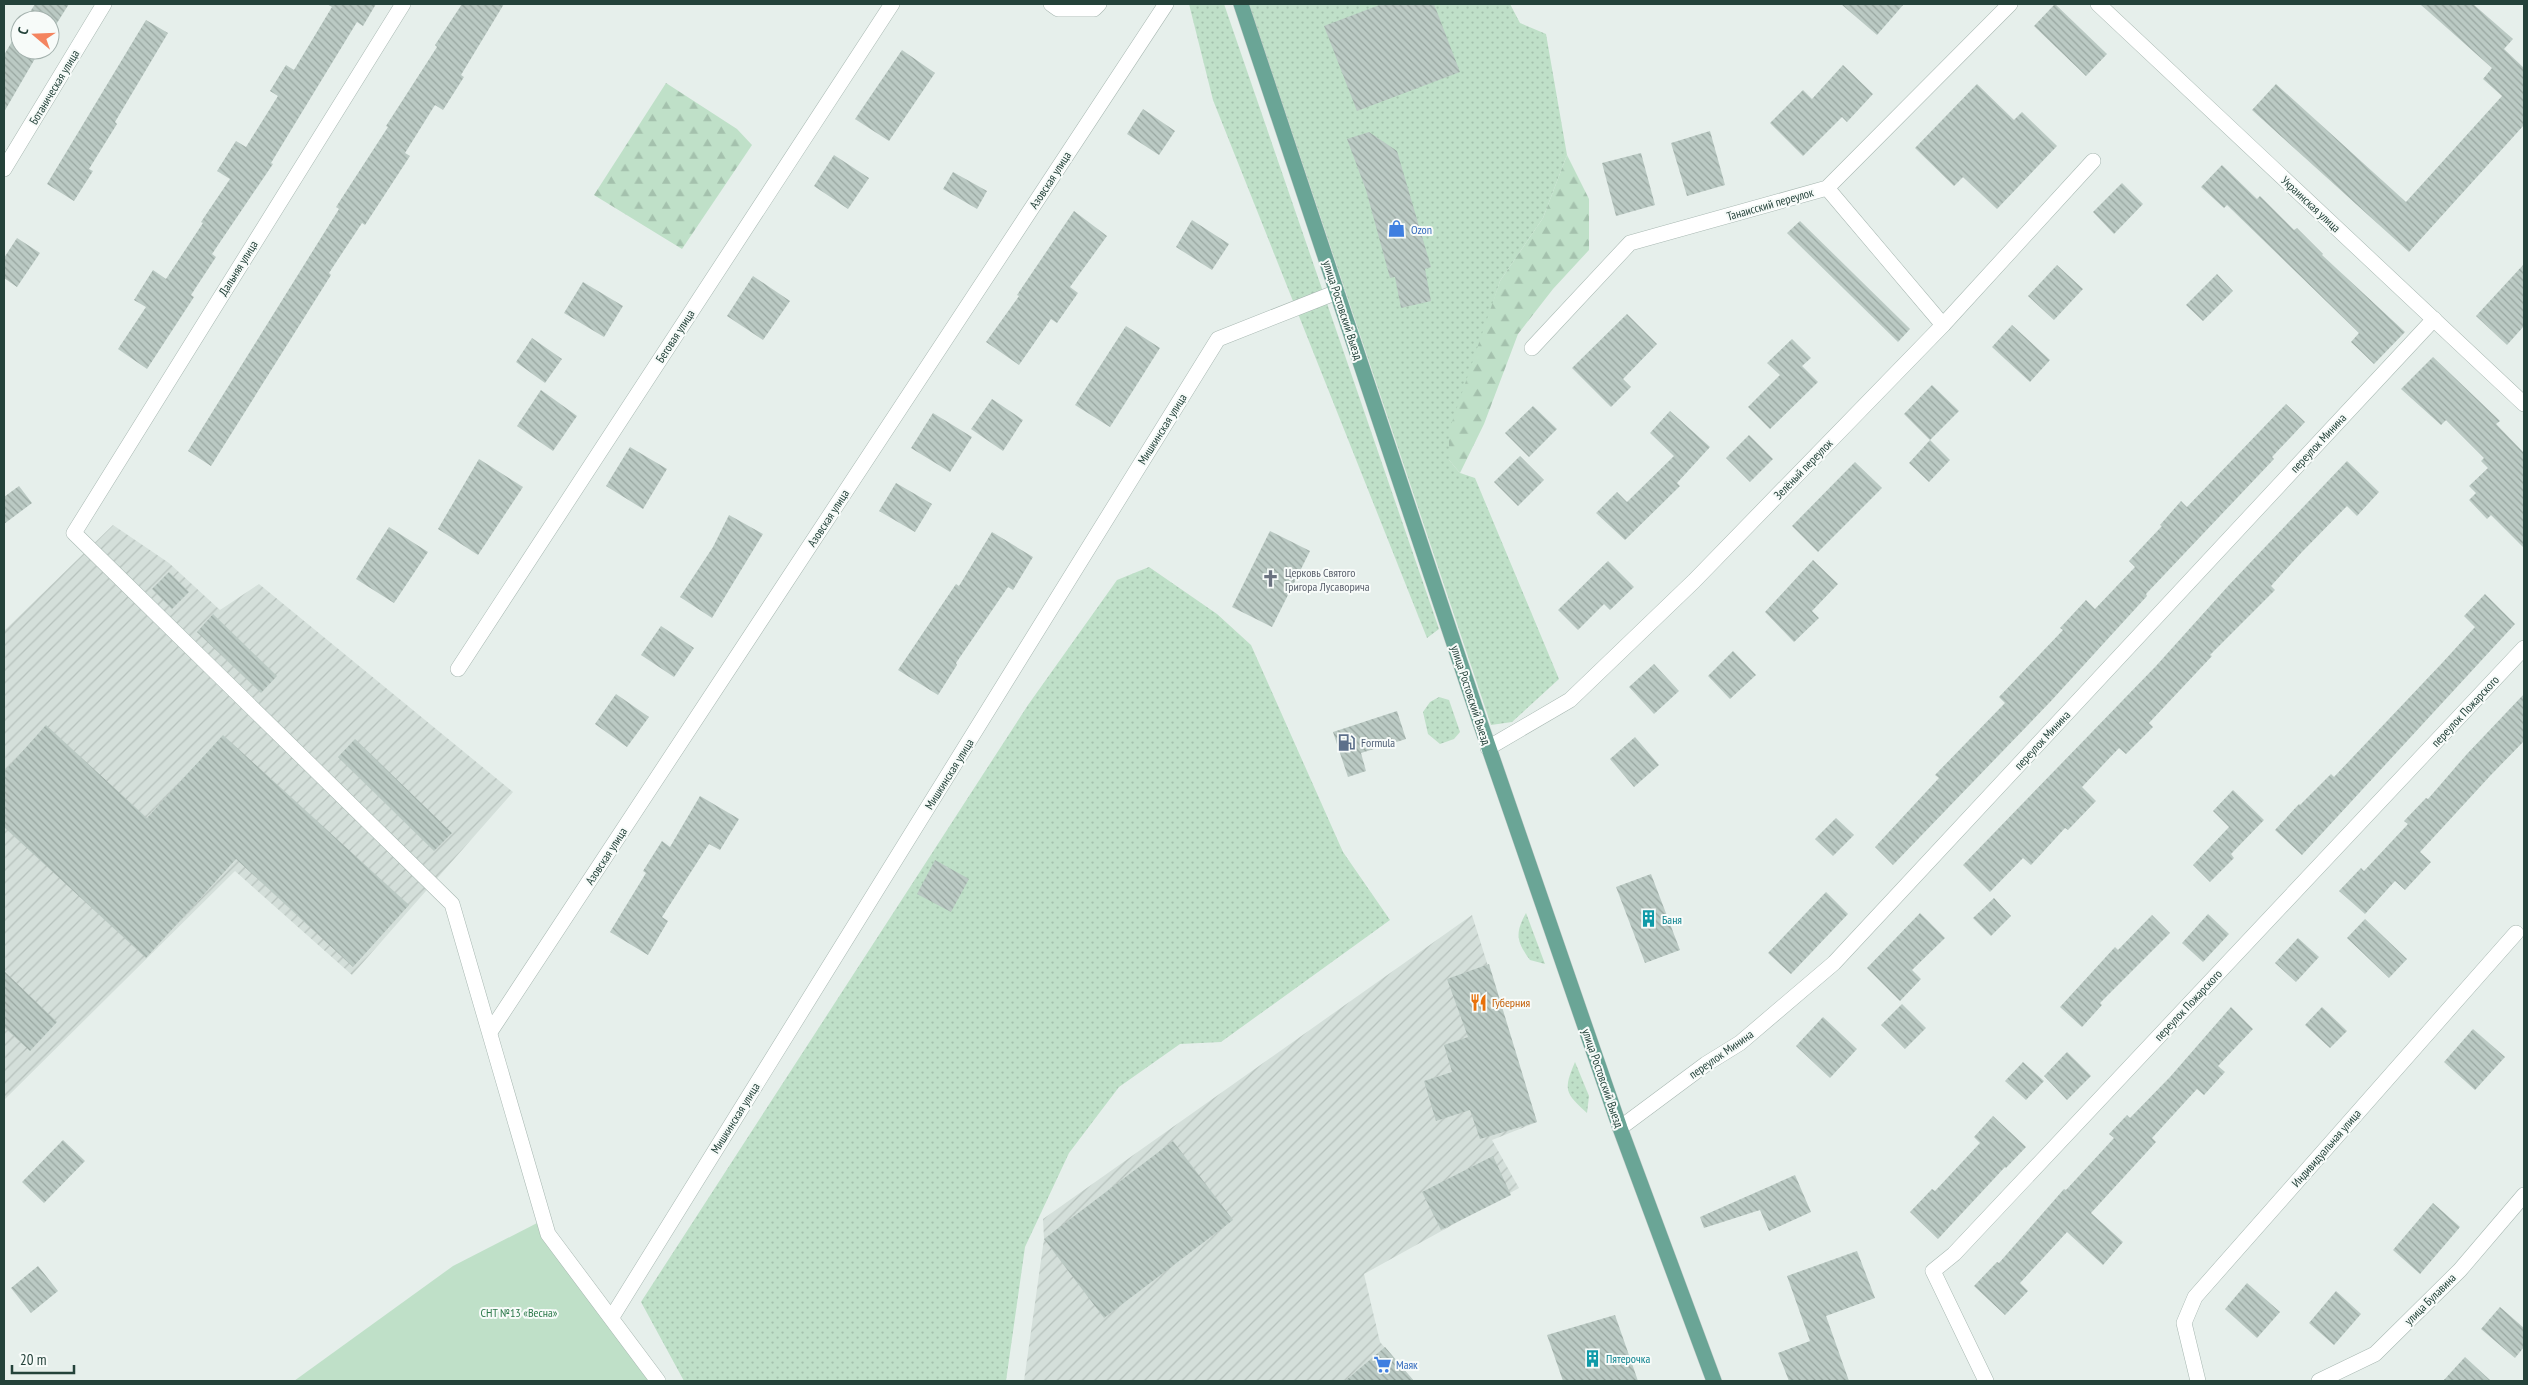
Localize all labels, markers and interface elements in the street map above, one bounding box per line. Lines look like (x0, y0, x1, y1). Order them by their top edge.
north arrow (10, 10, 60, 60)
text: С (13, 24, 32, 37)
street label: Ботаническая улица (26, 47, 82, 127)
street label: Азовская улица (1026, 148, 1074, 211)
street label: Украинская улица (2278, 173, 2344, 235)
street label: Танаисский переулок (1725, 184, 1815, 224)
shop icon: Ozon (1387, 219, 1407, 239)
place label: Ozon (1411, 222, 1432, 237)
street label: Дальняя улица (215, 237, 261, 298)
street label: улица Ростовский Выезд (1320, 258, 1366, 362)
street label: Беговая улица (652, 306, 698, 365)
street label: Мишкинская улица (1134, 391, 1190, 467)
street label: переулок Минина (2287, 410, 2349, 476)
street label: Зелёный переулок (1770, 435, 1836, 502)
street label: Азовская улица (804, 486, 852, 549)
place label: Церковь Святого Григора Лусаворича (1285, 565, 1370, 594)
church icon: Церковь Святого Григора Лусаворича (1261, 569, 1281, 589)
street label: улица Ростовский Выезд (1448, 643, 1494, 747)
street label: переулок Пожарского (2428, 672, 2502, 750)
street label: переулок Минина (2011, 707, 2073, 773)
fuel station icon: Formula (1337, 732, 1357, 752)
place label: Formula (1361, 735, 1395, 750)
street label: Мишкинская улица (921, 736, 977, 812)
street label: Азовская улица (582, 824, 630, 887)
building icon: Баня (1638, 909, 1658, 929)
place label: Баня (1662, 912, 1682, 927)
street label: переулок Пожарского (2151, 966, 2225, 1044)
restaurant icon: Губерния (1468, 992, 1488, 1012)
place label: Губерния (1492, 995, 1531, 1010)
street label: улица Ростовский Выезд (1579, 1026, 1627, 1130)
street label: переулок Минина (1686, 1026, 1756, 1082)
street label: Мишкинская улица (707, 1080, 763, 1156)
street label: Индивидуальная улица (2288, 1106, 2364, 1190)
street label: улица Булавина (2401, 1270, 2459, 1328)
park label: СНТ №13 «Весна» (481, 1305, 558, 1320)
scale bar (12, 1342, 75, 1374)
building icon: Пятерочка (1582, 1348, 1602, 1368)
text: 20 m (20, 1350, 46, 1369)
place label: Пятерочка (1606, 1351, 1650, 1366)
supermarket icon: Маяк (1372, 1354, 1392, 1374)
place label: Маяк (1396, 1357, 1418, 1372)

